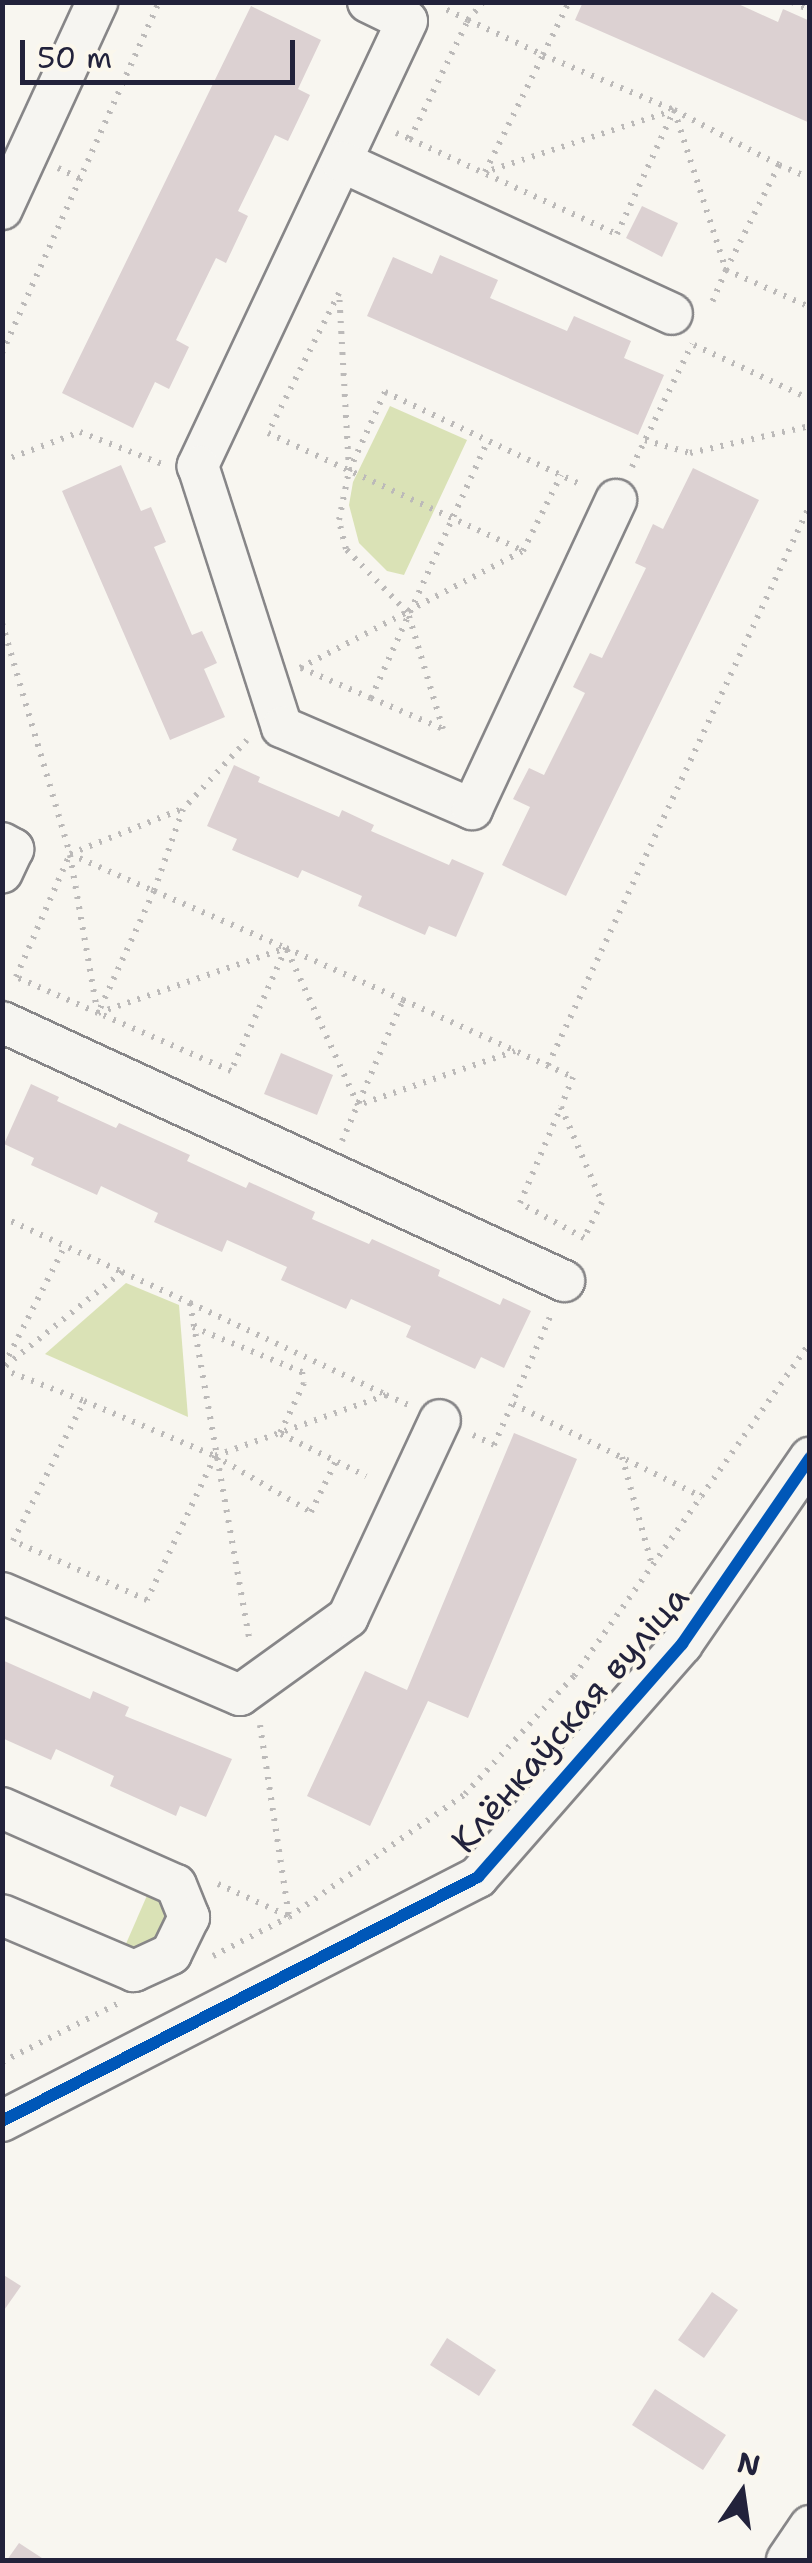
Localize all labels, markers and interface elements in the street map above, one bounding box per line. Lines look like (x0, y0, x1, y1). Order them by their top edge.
scale bar (25, 20, 300, 82)
text: 50 m (37, 37, 112, 78)
street label: Клёнкаўская вуліца (443, 1577, 697, 1861)
north arrow (692, 2443, 792, 2543)
text: N (734, 2443, 764, 2485)

